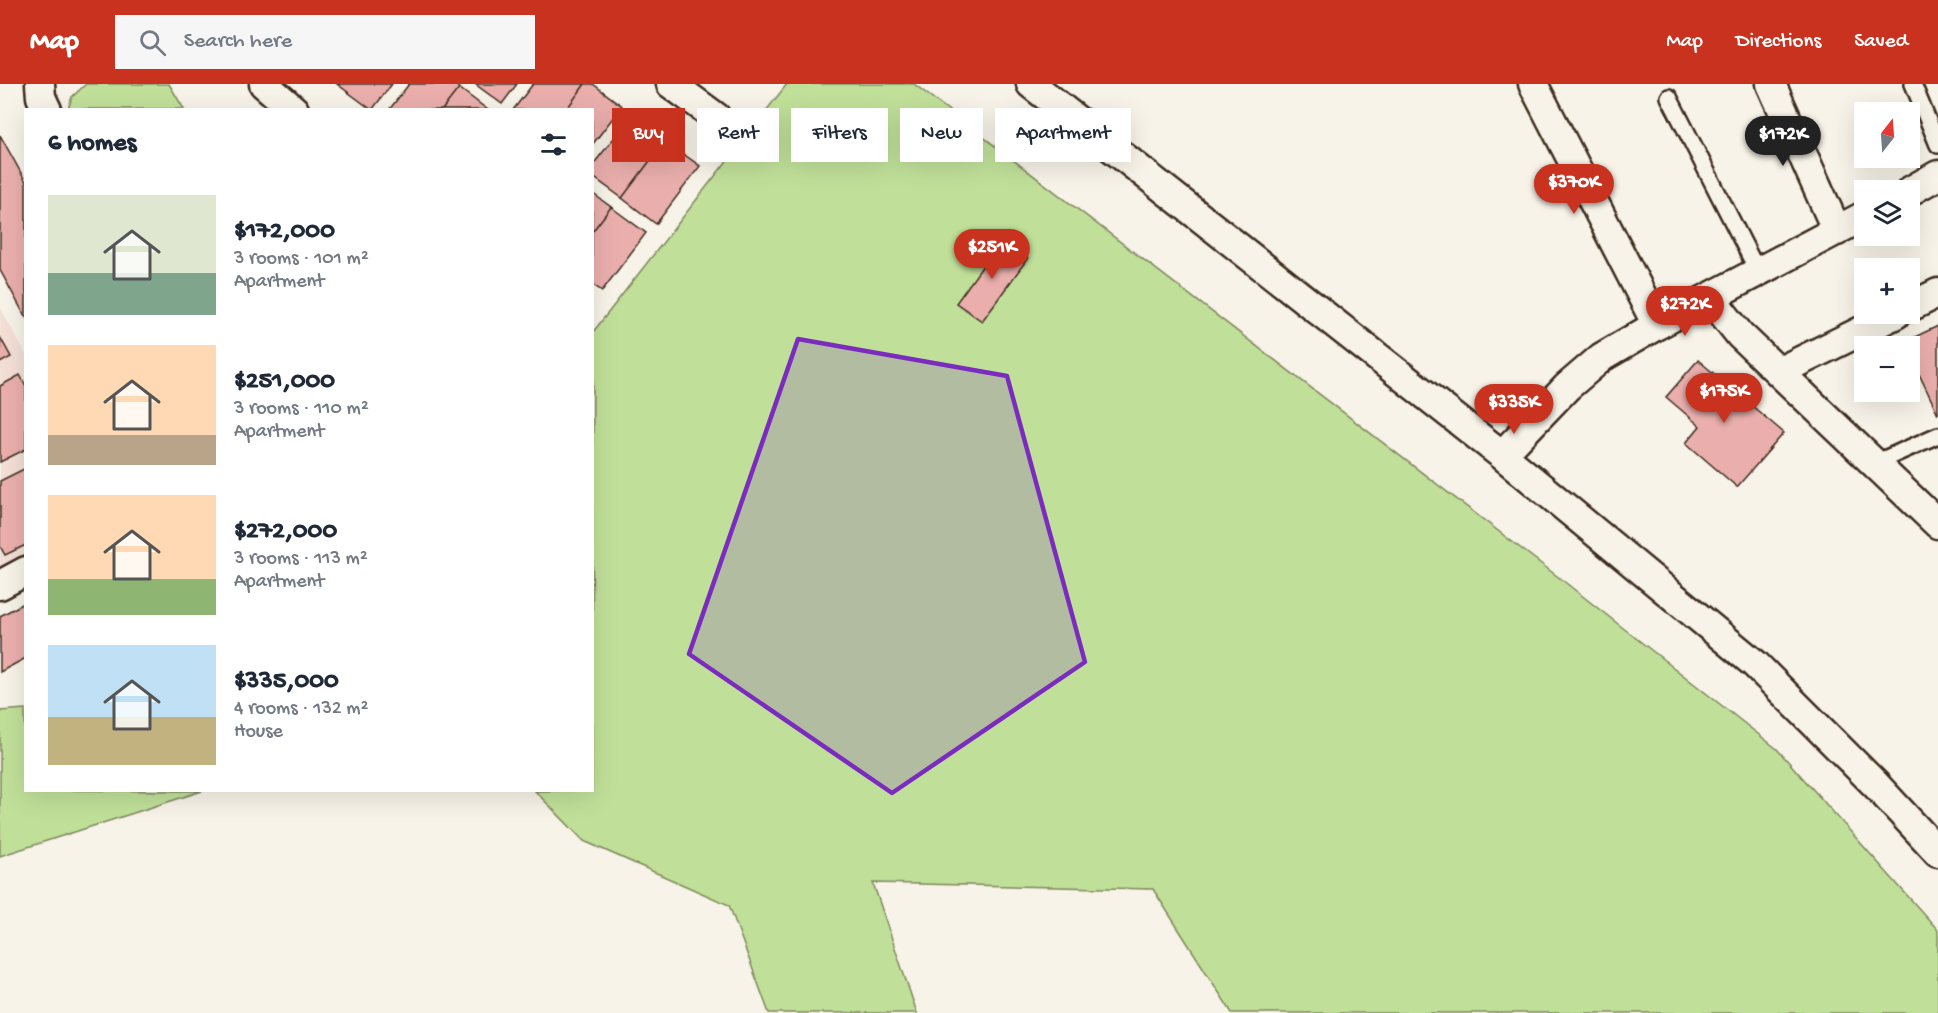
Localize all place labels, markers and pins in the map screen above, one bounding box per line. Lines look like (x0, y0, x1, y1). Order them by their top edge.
pin: $172K (1741, 116, 1825, 167)
pin: $370K (1532, 164, 1616, 215)
pin: $251K (950, 229, 1034, 280)
pin: $272K (1643, 286, 1727, 337)
pin: $175K (1682, 373, 1766, 424)
pin: $335K (1472, 384, 1556, 435)

